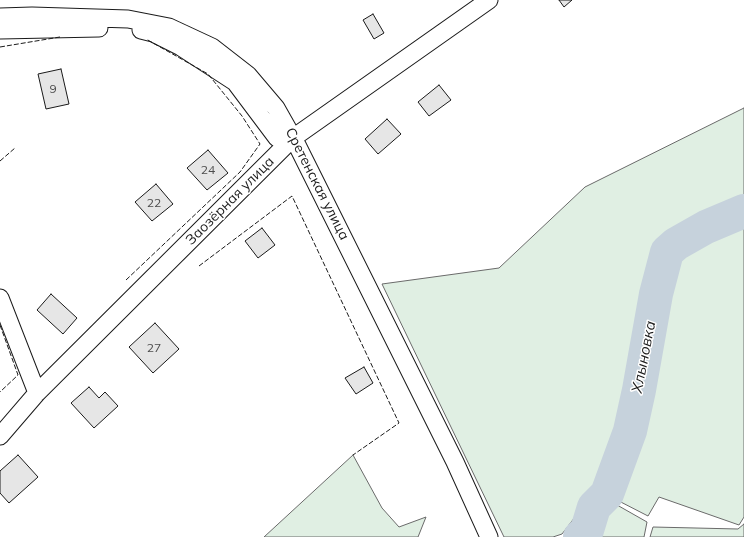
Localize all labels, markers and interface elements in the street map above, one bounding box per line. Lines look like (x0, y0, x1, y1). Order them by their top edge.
house number: 9 (49, 82, 57, 96)
street label: Сретенская улица (281, 125, 353, 243)
street label: Заозёрная улица (182, 153, 278, 249)
house number: 24 (201, 163, 215, 177)
house number: 22 (147, 196, 161, 210)
water label: Хлыновка (628, 319, 660, 395)
house number: 27 (147, 341, 161, 355)

